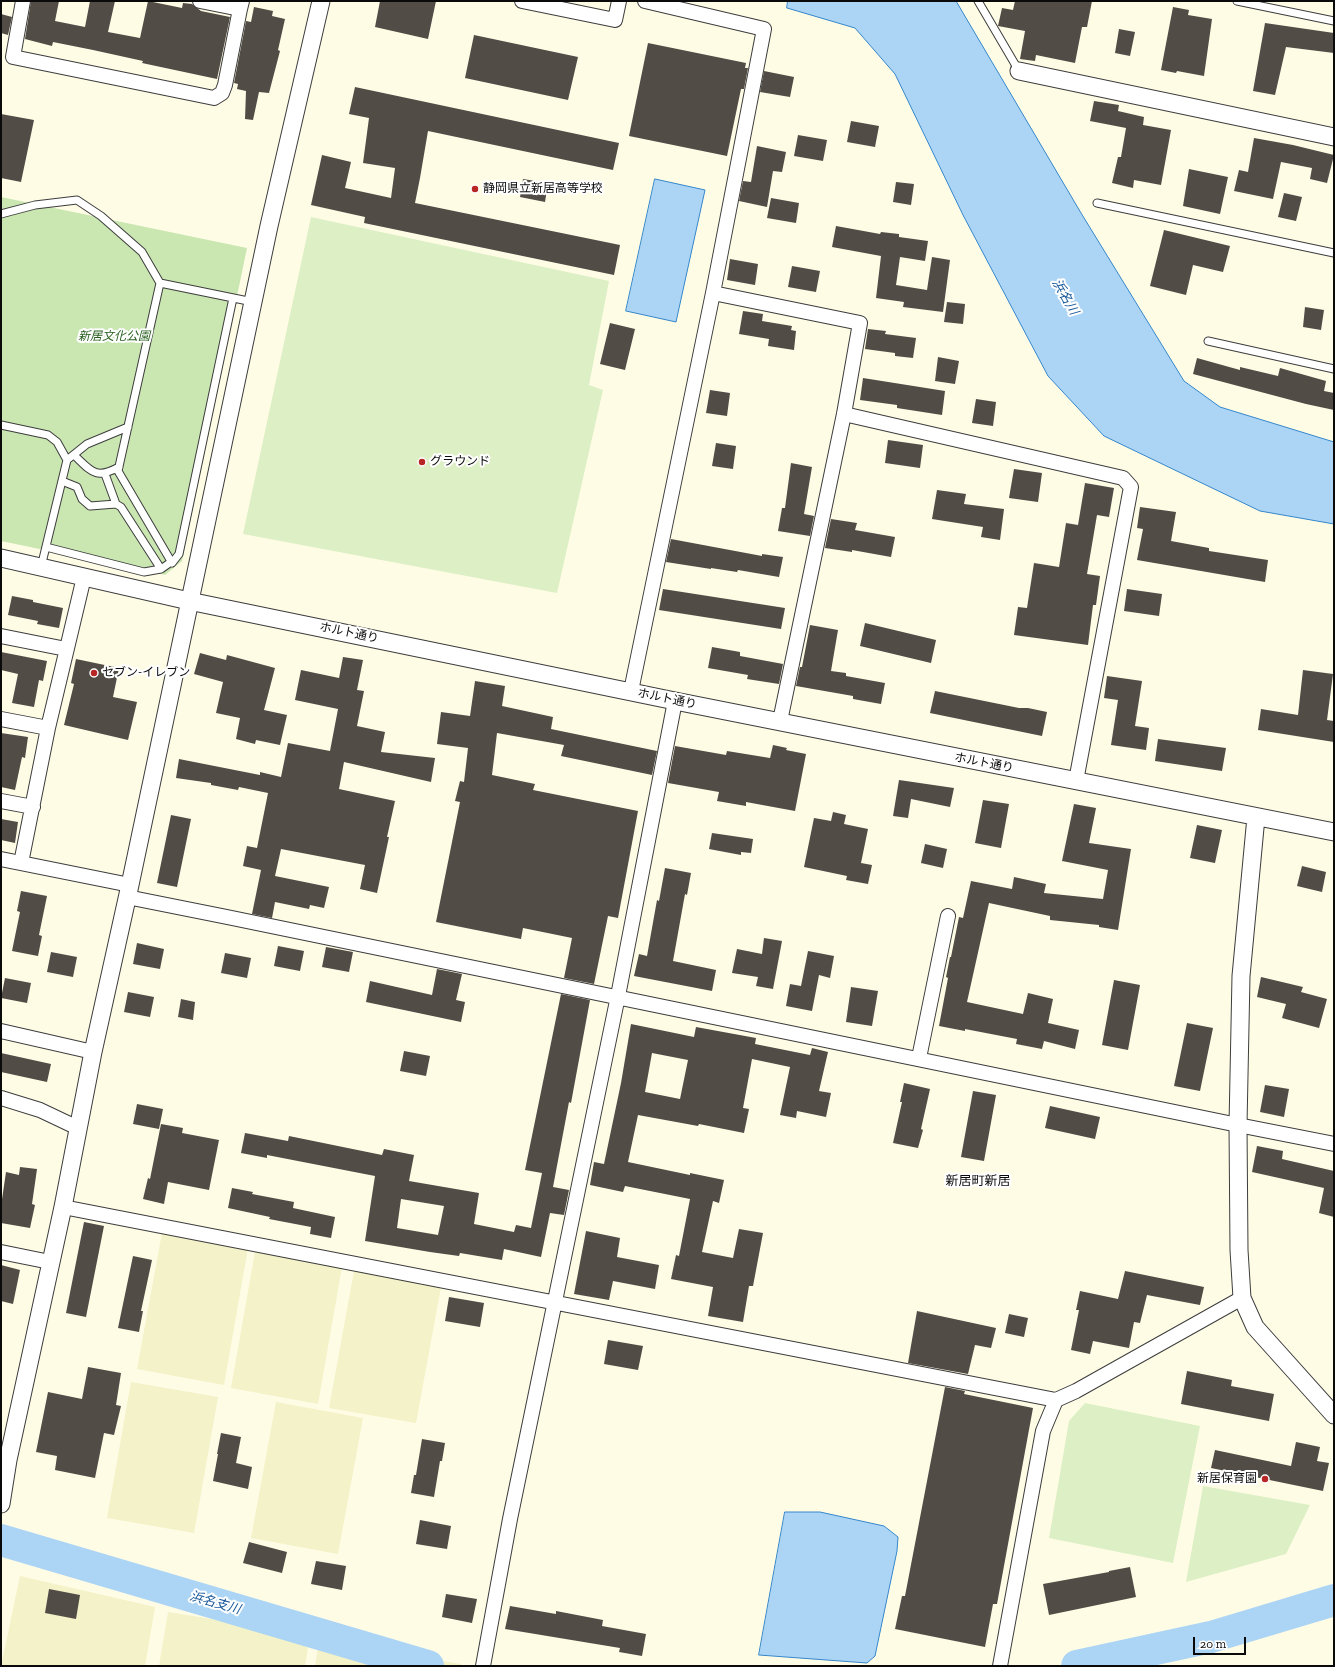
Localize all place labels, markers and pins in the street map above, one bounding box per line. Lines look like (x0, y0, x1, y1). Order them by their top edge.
place label: 静岡県立新居高等学校 (483, 182, 603, 196)
marker: 静岡県立新居高等学校 (470, 184, 480, 194)
place label: グラウンド (430, 455, 490, 469)
marker: グラウンド (417, 457, 427, 467)
place label: セブン-イレブン (102, 666, 190, 680)
marker: セブン-イレブン (89, 668, 99, 678)
place label: 新居保育園 (1197, 1472, 1257, 1486)
marker: 新居保育園 (1260, 1474, 1270, 1484)

